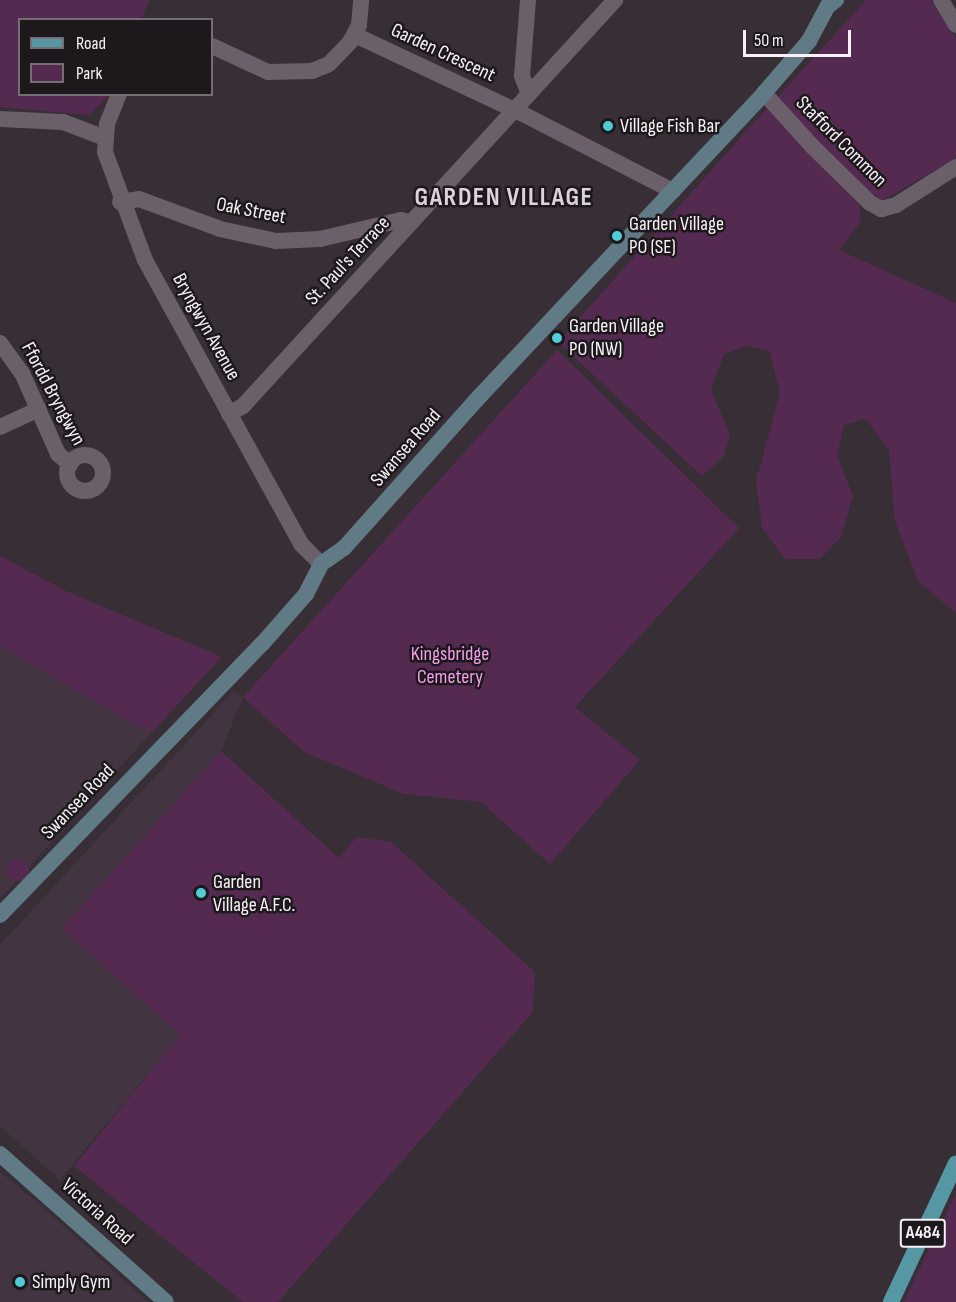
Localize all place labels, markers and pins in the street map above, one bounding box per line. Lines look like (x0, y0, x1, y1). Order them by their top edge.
place label: Village Fish Bar (620, 114, 720, 138)
marker: Village Fish Bar (601, 119, 615, 133)
place label: Garden Village PO (SE) (629, 213, 724, 260)
marker: Garden Village PO (SE) (610, 229, 624, 243)
place label: Garden Village PO (NW) (569, 314, 664, 361)
marker: Garden Village PO (NW) (550, 331, 564, 345)
place label: Garden Village A.F.C. (213, 870, 295, 917)
marker: Garden Village A.F.C. (194, 886, 208, 900)
place label: Simply Gym (32, 1270, 110, 1294)
marker: Simply Gym (13, 1275, 27, 1289)

